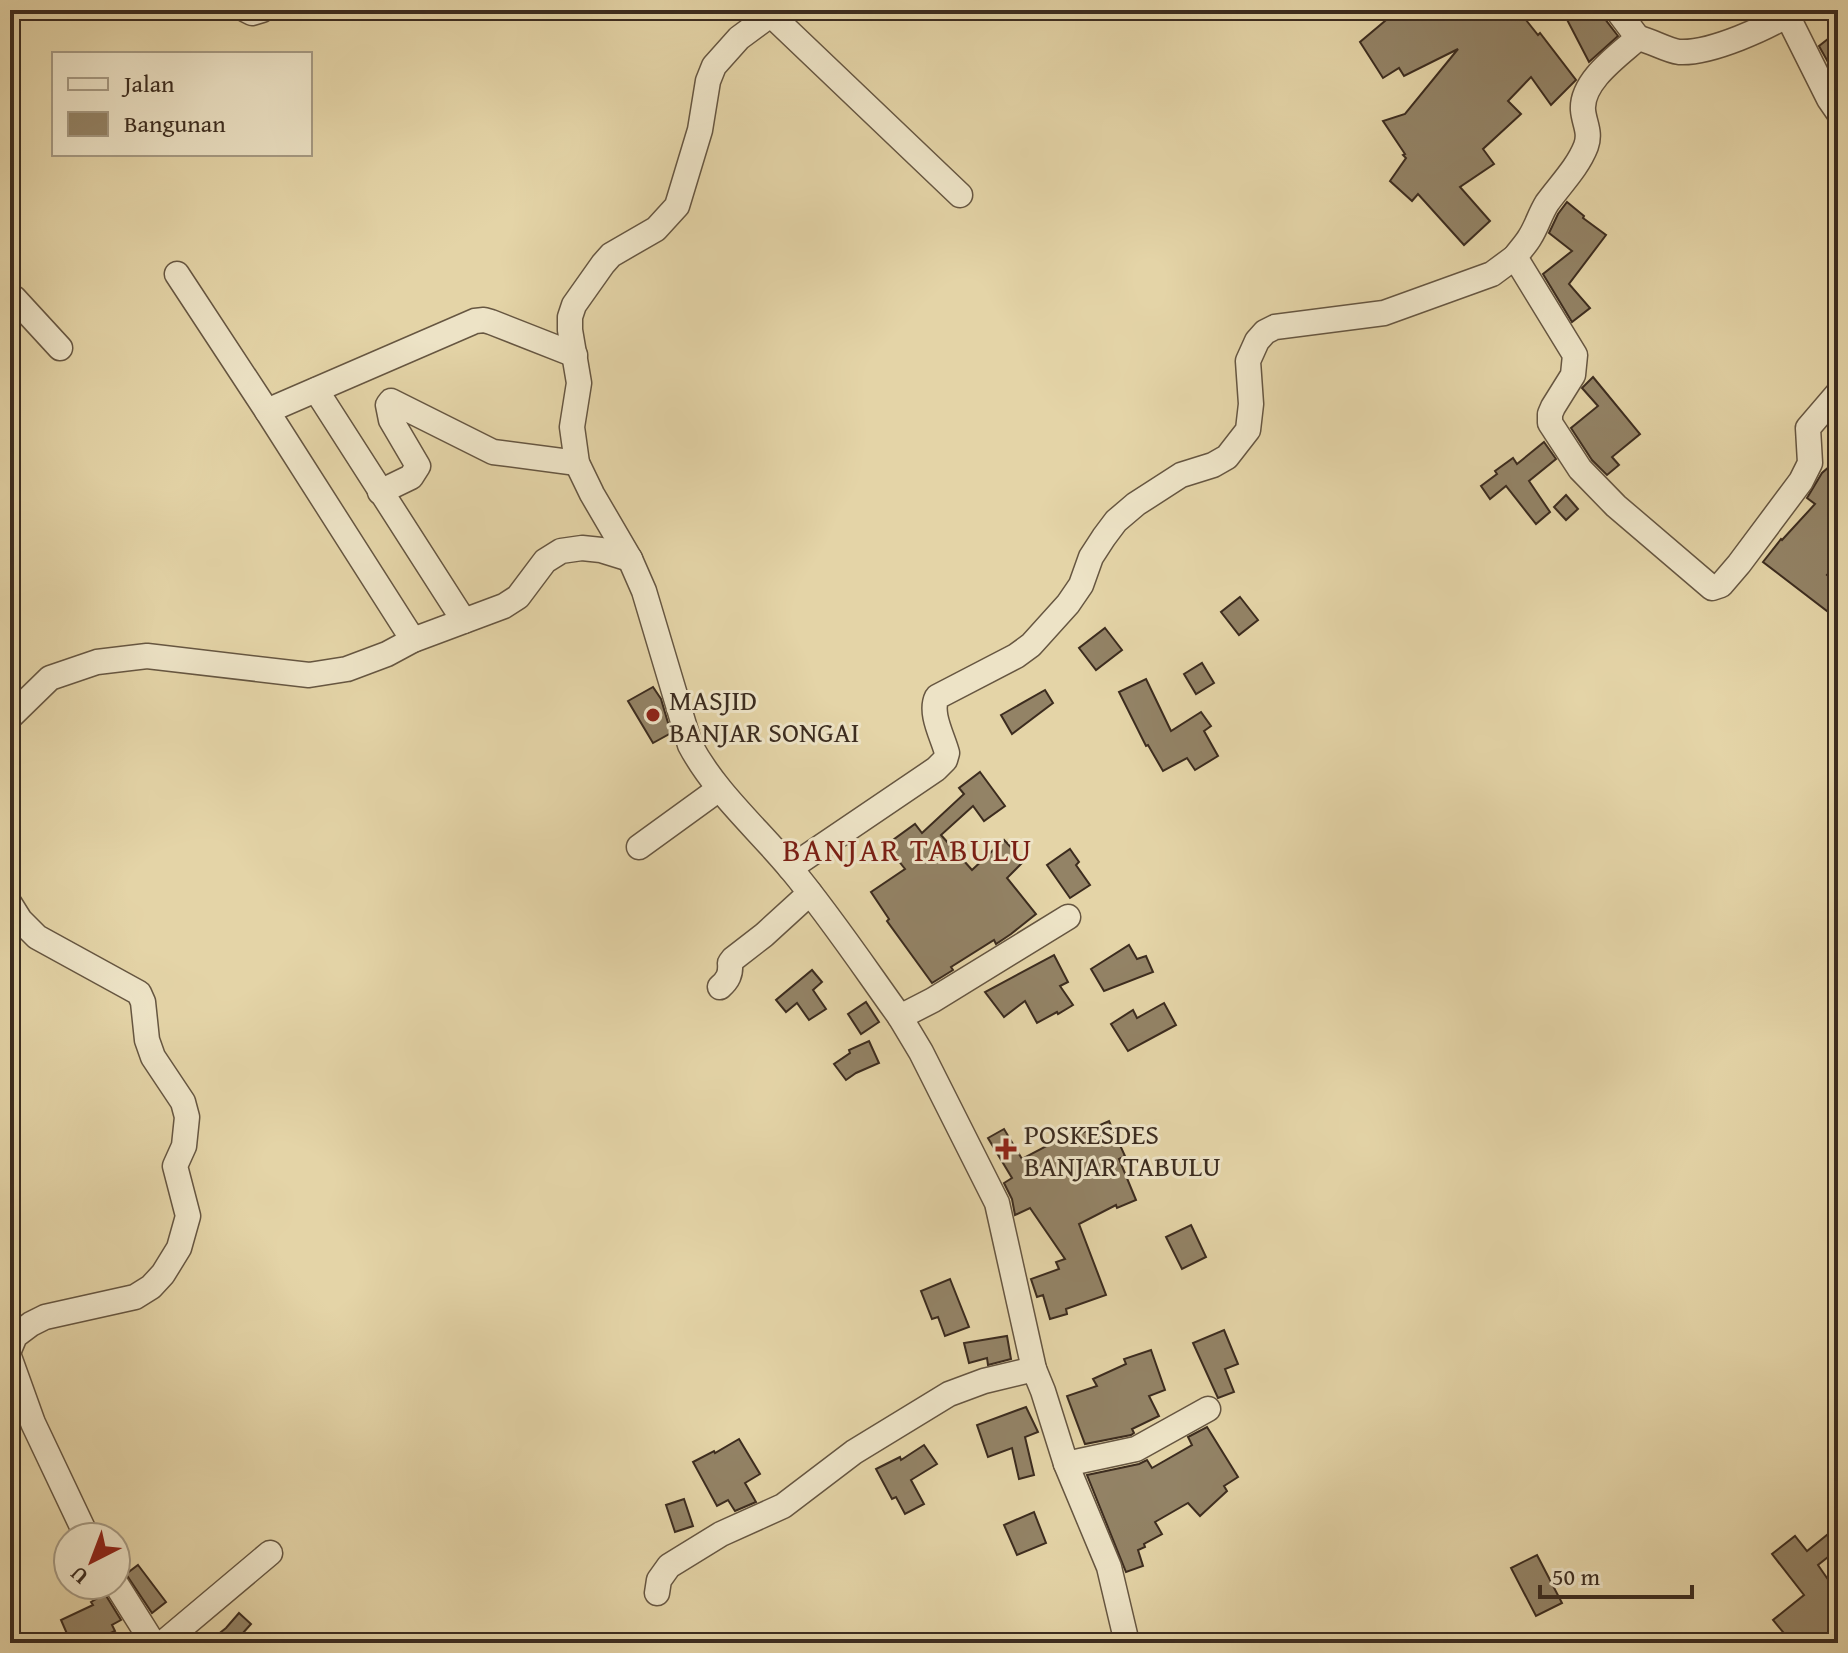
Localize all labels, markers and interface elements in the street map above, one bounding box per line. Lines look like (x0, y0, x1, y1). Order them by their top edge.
legend (52, 52, 312, 156)
text: Jalan (121, 66, 175, 101)
text: Bangunan (124, 106, 226, 141)
place label: MASJID BANJAR SONGAI (669, 679, 859, 752)
marker: MASJID BANJAR SONGAI (644, 706, 662, 724)
district label: BANJAR TABULU (783, 826, 1033, 873)
place label: POSKESDES BANJAR TABULU (1024, 1113, 1221, 1186)
marker: POSKESDES BANJAR TABULU (995, 1138, 1017, 1160)
north arrow (52, 1521, 132, 1601)
scale bar (1540, 1549, 1692, 1599)
text: U (62, 1559, 95, 1593)
text: 50 m (1552, 1559, 1600, 1594)

